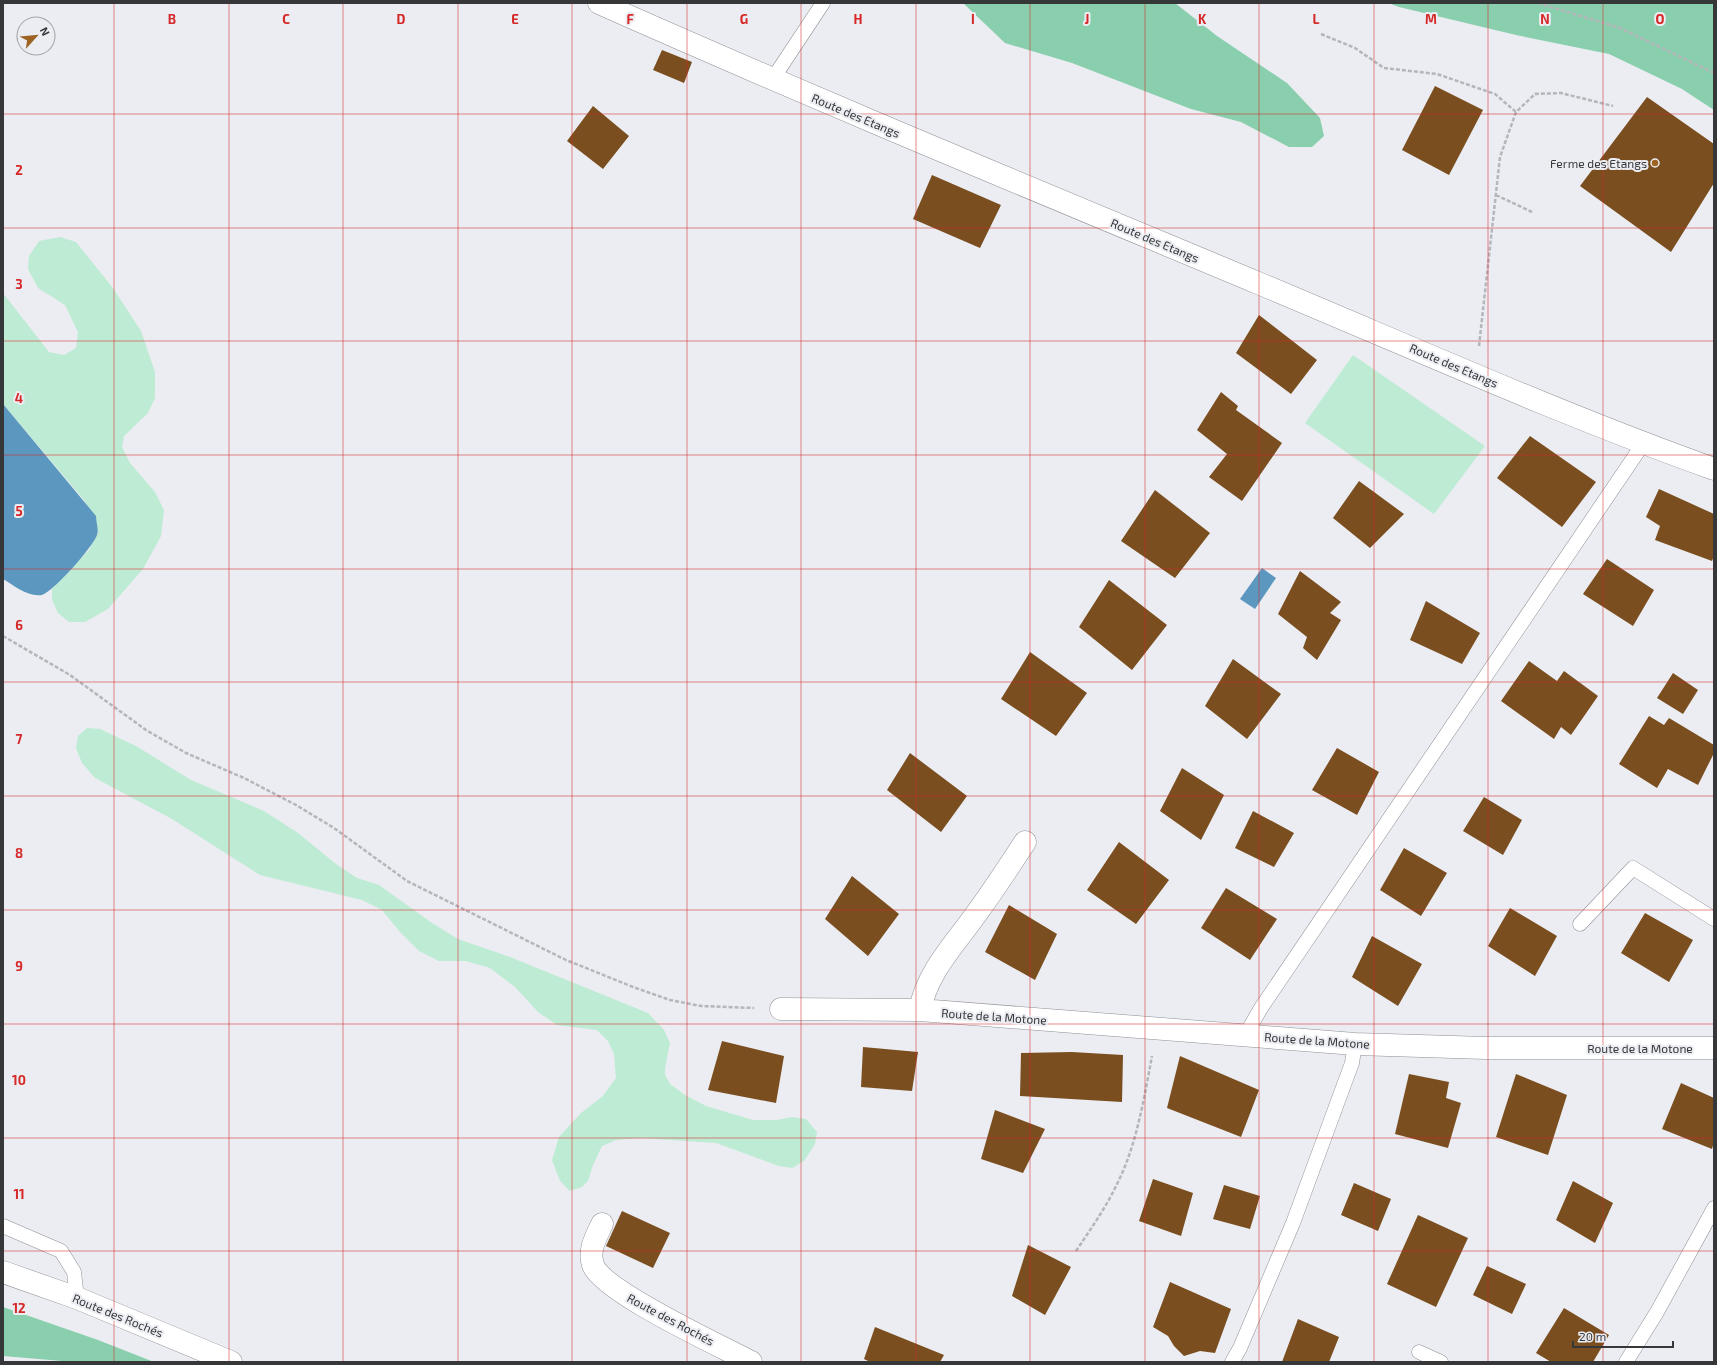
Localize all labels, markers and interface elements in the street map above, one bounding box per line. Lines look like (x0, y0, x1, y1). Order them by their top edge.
text: B (168, 11, 176, 27)
text: C (282, 11, 290, 27)
text: D (397, 11, 406, 27)
text: E (511, 11, 519, 27)
text: F (626, 11, 634, 27)
text: G (740, 11, 748, 27)
text: H (854, 11, 863, 27)
text: I (971, 11, 975, 27)
text: J (1085, 11, 1089, 27)
text: K (1198, 11, 1207, 27)
text: L (1313, 11, 1320, 27)
text: M (1425, 11, 1437, 27)
text: N (1540, 11, 1550, 27)
text: O (1656, 11, 1665, 27)
north arrow (16, 16, 56, 56)
text: N (38, 25, 53, 38)
street label: Route des Etangs (810, 90, 902, 140)
place label: Ferme des Etangs (1550, 156, 1647, 170)
marker: Ferme des Etangs (1650, 158, 1660, 168)
text: 2 (15, 162, 23, 178)
street label: Route des Etangs (1109, 215, 1201, 265)
text: 3 (15, 276, 23, 292)
street label: Route des Etangs (1408, 340, 1500, 390)
text: 4 (15, 390, 23, 406)
text: 5 (15, 503, 23, 519)
text: 6 (15, 617, 23, 633)
text: 7 (16, 731, 23, 747)
text: 8 (15, 845, 23, 861)
text: 9 (15, 958, 23, 974)
street label: Route de la Motone (941, 1005, 1047, 1027)
street label: Route de la Motone (1264, 1029, 1370, 1051)
street label: Route de la Motone (1587, 1041, 1693, 1055)
text: 10 (12, 1072, 26, 1088)
text: 11 (13, 1186, 25, 1202)
street label: Route des Rochés (71, 1290, 165, 1340)
street label: Route des Rochés (625, 1290, 717, 1348)
text: 12 (12, 1300, 26, 1316)
scale bar (1573, 1323, 1673, 1349)
text: 20 m (1579, 1329, 1606, 1343)

